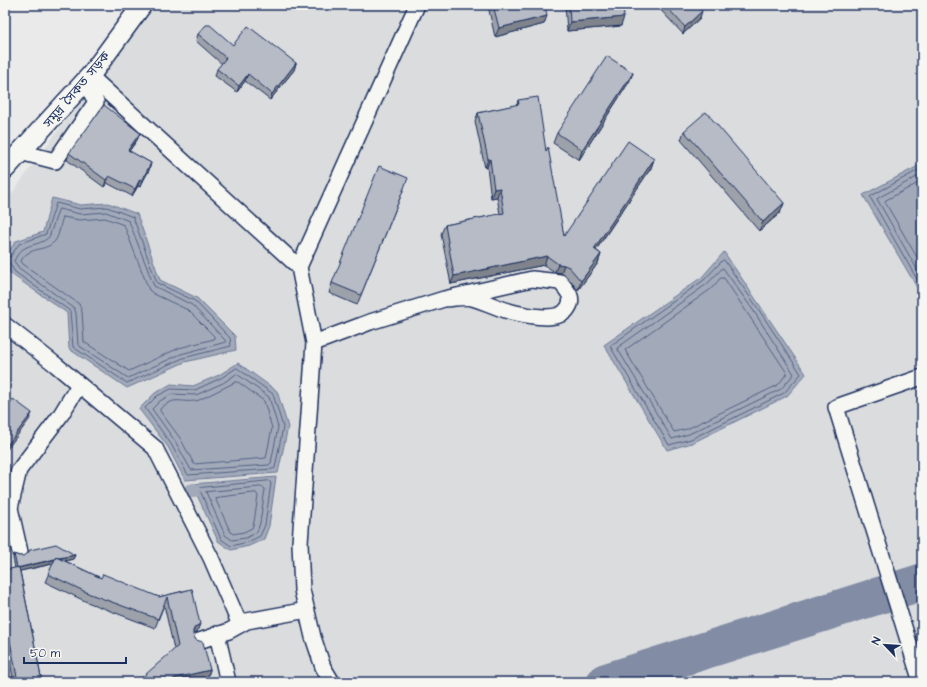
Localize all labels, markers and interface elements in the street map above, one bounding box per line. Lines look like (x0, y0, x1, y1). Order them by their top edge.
street label: সমুদ্র সৈকত সড়ক (39, 47, 114, 133)
north arrow (865, 625, 905, 665)
text: N (868, 635, 885, 647)
scale bar (24, 639, 126, 665)
text: 50 m (30, 645, 61, 662)

